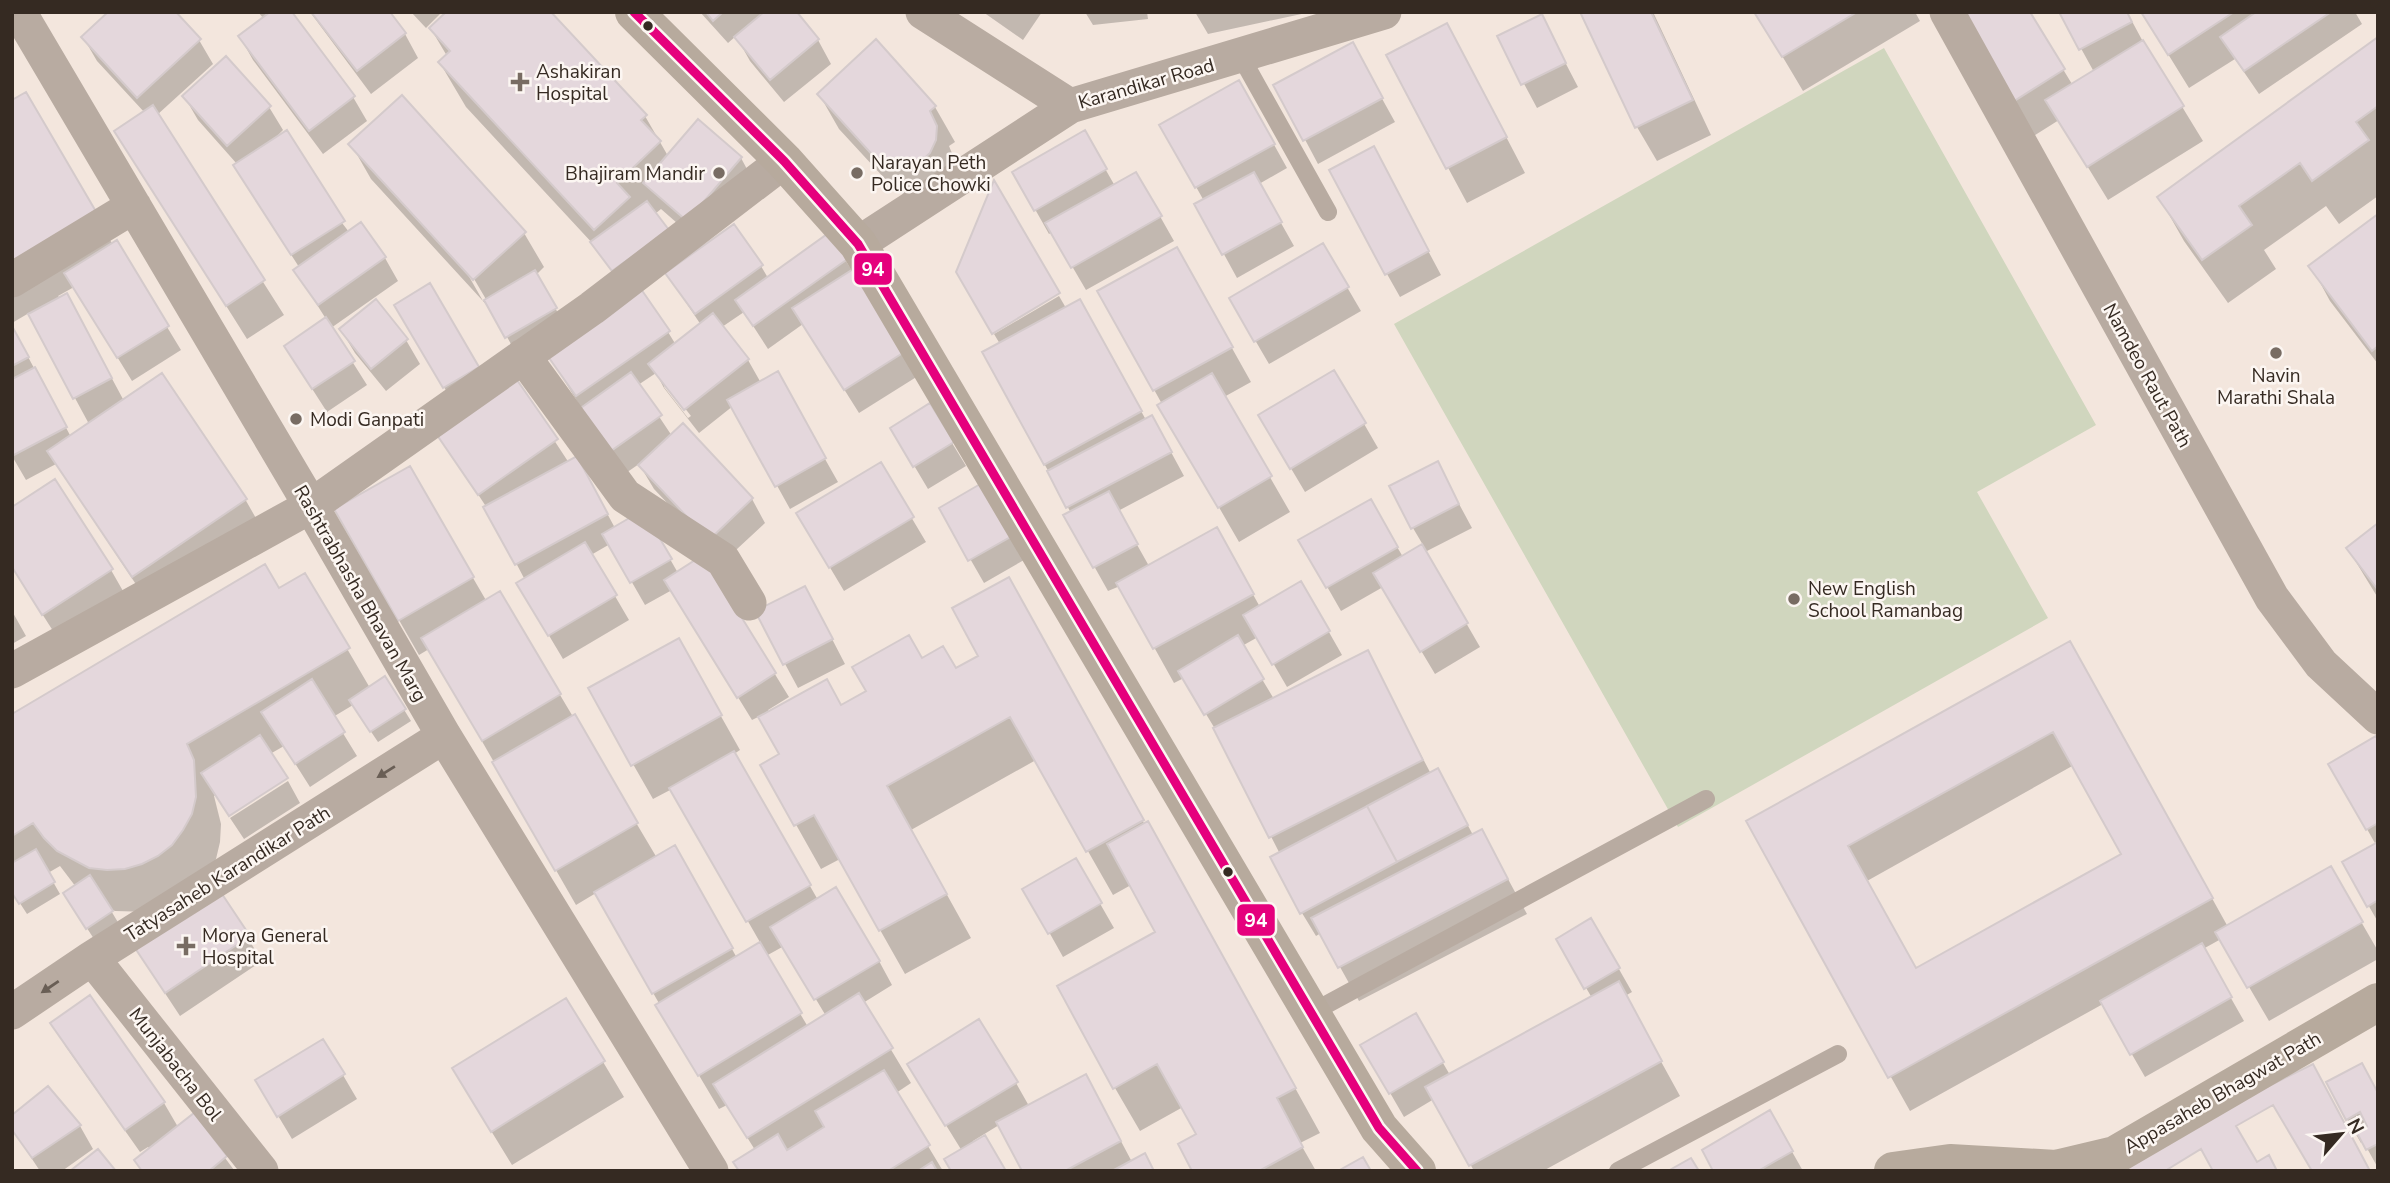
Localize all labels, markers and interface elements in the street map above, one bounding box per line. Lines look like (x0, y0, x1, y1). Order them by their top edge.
unlabelled marker (641, 19, 655, 33)
street label: Karandikar Road (1075, 52, 1217, 116)
place label: Ashakiran Hospital (536, 59, 621, 107)
marker: Ashakiran Hospital (510, 72, 530, 92)
place label: Narayan Peth Police Chowki (871, 150, 991, 198)
place label: Bhajiram Mandir (565, 161, 705, 187)
marker: Bhajiram Mandir (711, 165, 727, 181)
marker: Narayan Peth Police Chowki (849, 165, 865, 181)
line badge: 94 (853, 252, 893, 286)
text: 94 (862, 257, 884, 283)
street label: Namdeo Raut Path (2097, 299, 2198, 452)
marker: Navin Marathi Shala (2268, 345, 2284, 361)
place label: Navin Marathi Shala (2217, 363, 2335, 411)
place label: Modi Ganpati (310, 407, 424, 433)
marker: Modi Ganpati (288, 411, 304, 427)
street label: Rashtrabhasha Bhavan Marg (287, 480, 433, 707)
place label: New English School Ramanbag (1808, 576, 1963, 624)
marker: New English School Ramanbag (1786, 591, 1802, 607)
one-way arrow (376, 766, 396, 779)
street label: Tatyasaheb Karandikar Path (120, 800, 335, 948)
unlabelled marker (1221, 865, 1235, 879)
line badge: 94 (1236, 903, 1276, 937)
text: 94 (1245, 908, 1267, 934)
place label: Morya General Hospital (202, 923, 328, 971)
marker: Morya General Hospital (176, 936, 196, 956)
one-way arrow (41, 980, 59, 994)
street label: Munjabacha Bol (123, 1003, 228, 1127)
street label: Appasaheb Bhagwat Path (2119, 1026, 2326, 1160)
north arrow (2306, 1099, 2376, 1169)
text: N (2340, 1114, 2370, 1139)

